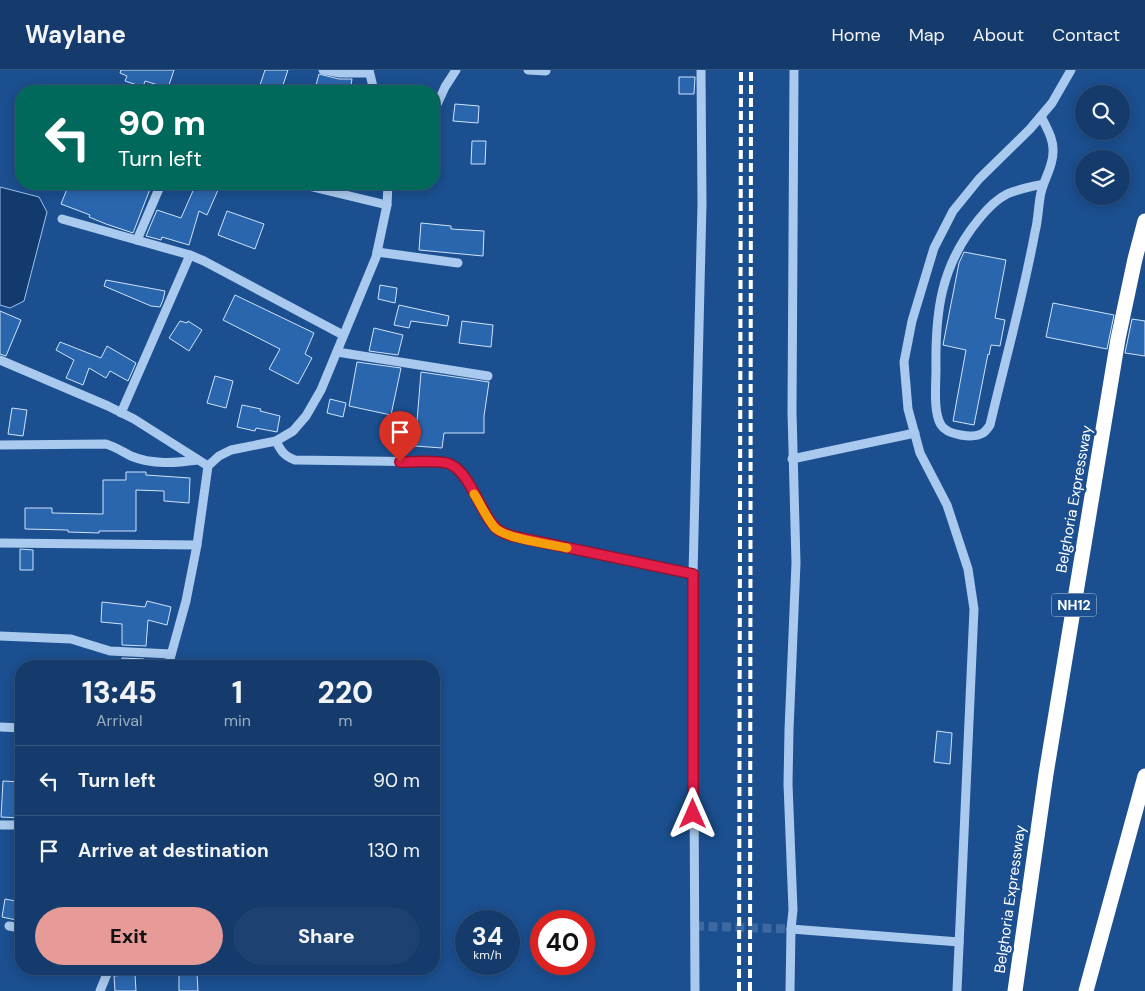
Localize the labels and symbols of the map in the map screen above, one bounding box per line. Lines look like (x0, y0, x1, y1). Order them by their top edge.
pin (379, 411, 421, 462)
street label: Belghoria Expressway (1051, 423, 1097, 574)
road number: NH12 (1052, 594, 1096, 616)
position arrow (666, 787, 718, 839)
street label: Belghoria Expressway (990, 823, 1030, 974)
speed limit sign: 40 (530, 910, 595, 975)

